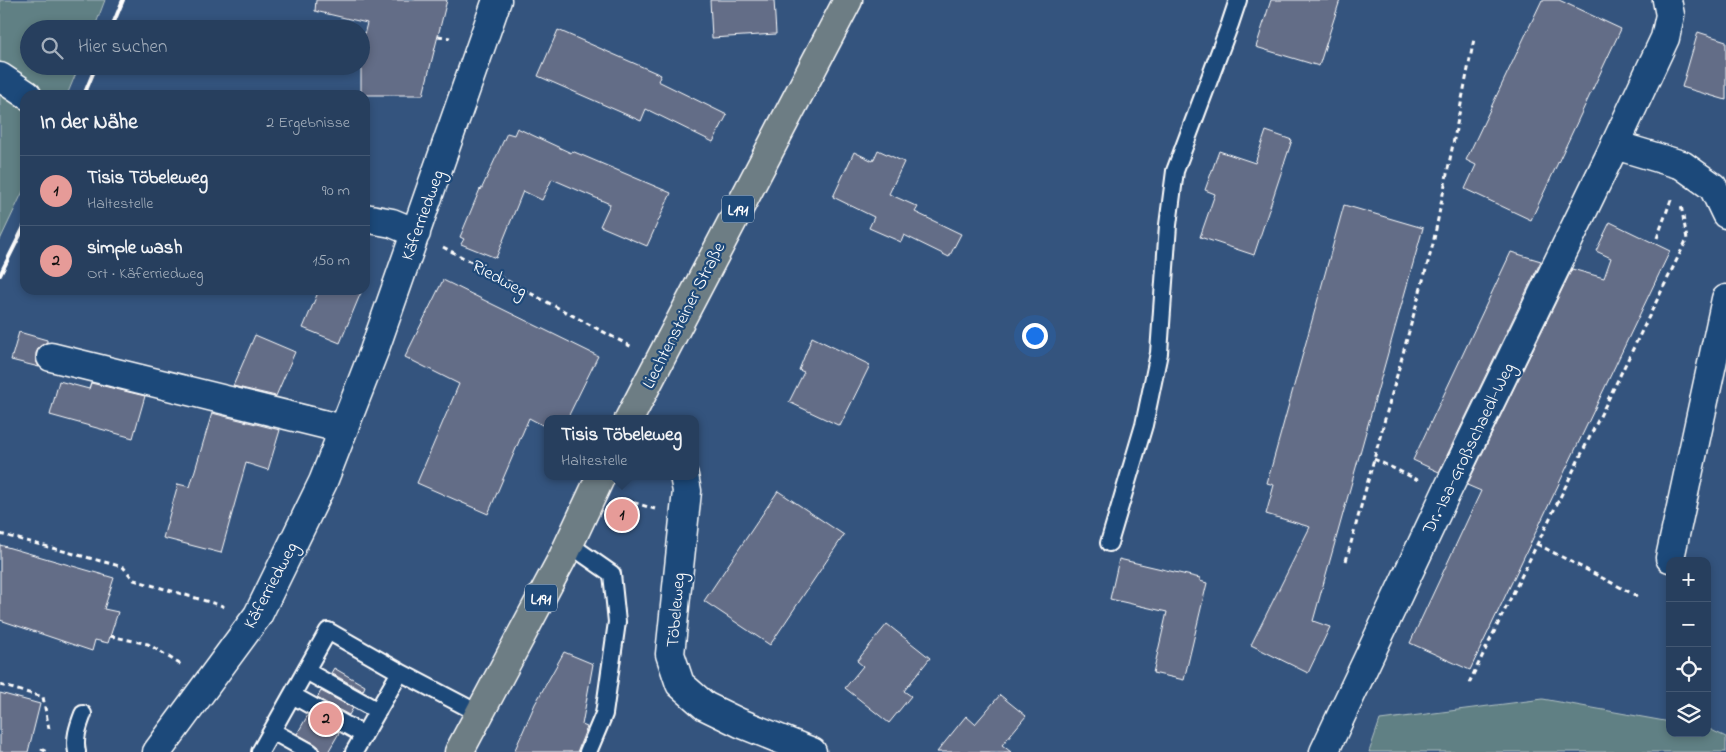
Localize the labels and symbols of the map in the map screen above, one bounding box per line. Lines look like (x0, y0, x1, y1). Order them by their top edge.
street label: Käferriedweg (395, 167, 453, 265)
road number: L191 (722, 195, 754, 222)
street label: Liechtensteiner Straße (637, 237, 733, 394)
street label: Riedweg (466, 254, 531, 306)
your location (1022, 323, 1048, 349)
street label: Dr.-Isa-Großschaedl-Weg (1417, 359, 1524, 540)
pin: 1 (606, 496, 638, 534)
street label: Käferriedweg (238, 538, 306, 634)
street label: Töbeleweg (661, 572, 694, 649)
road number: L191 (525, 584, 557, 612)
pin: 2 (310, 700, 342, 738)

